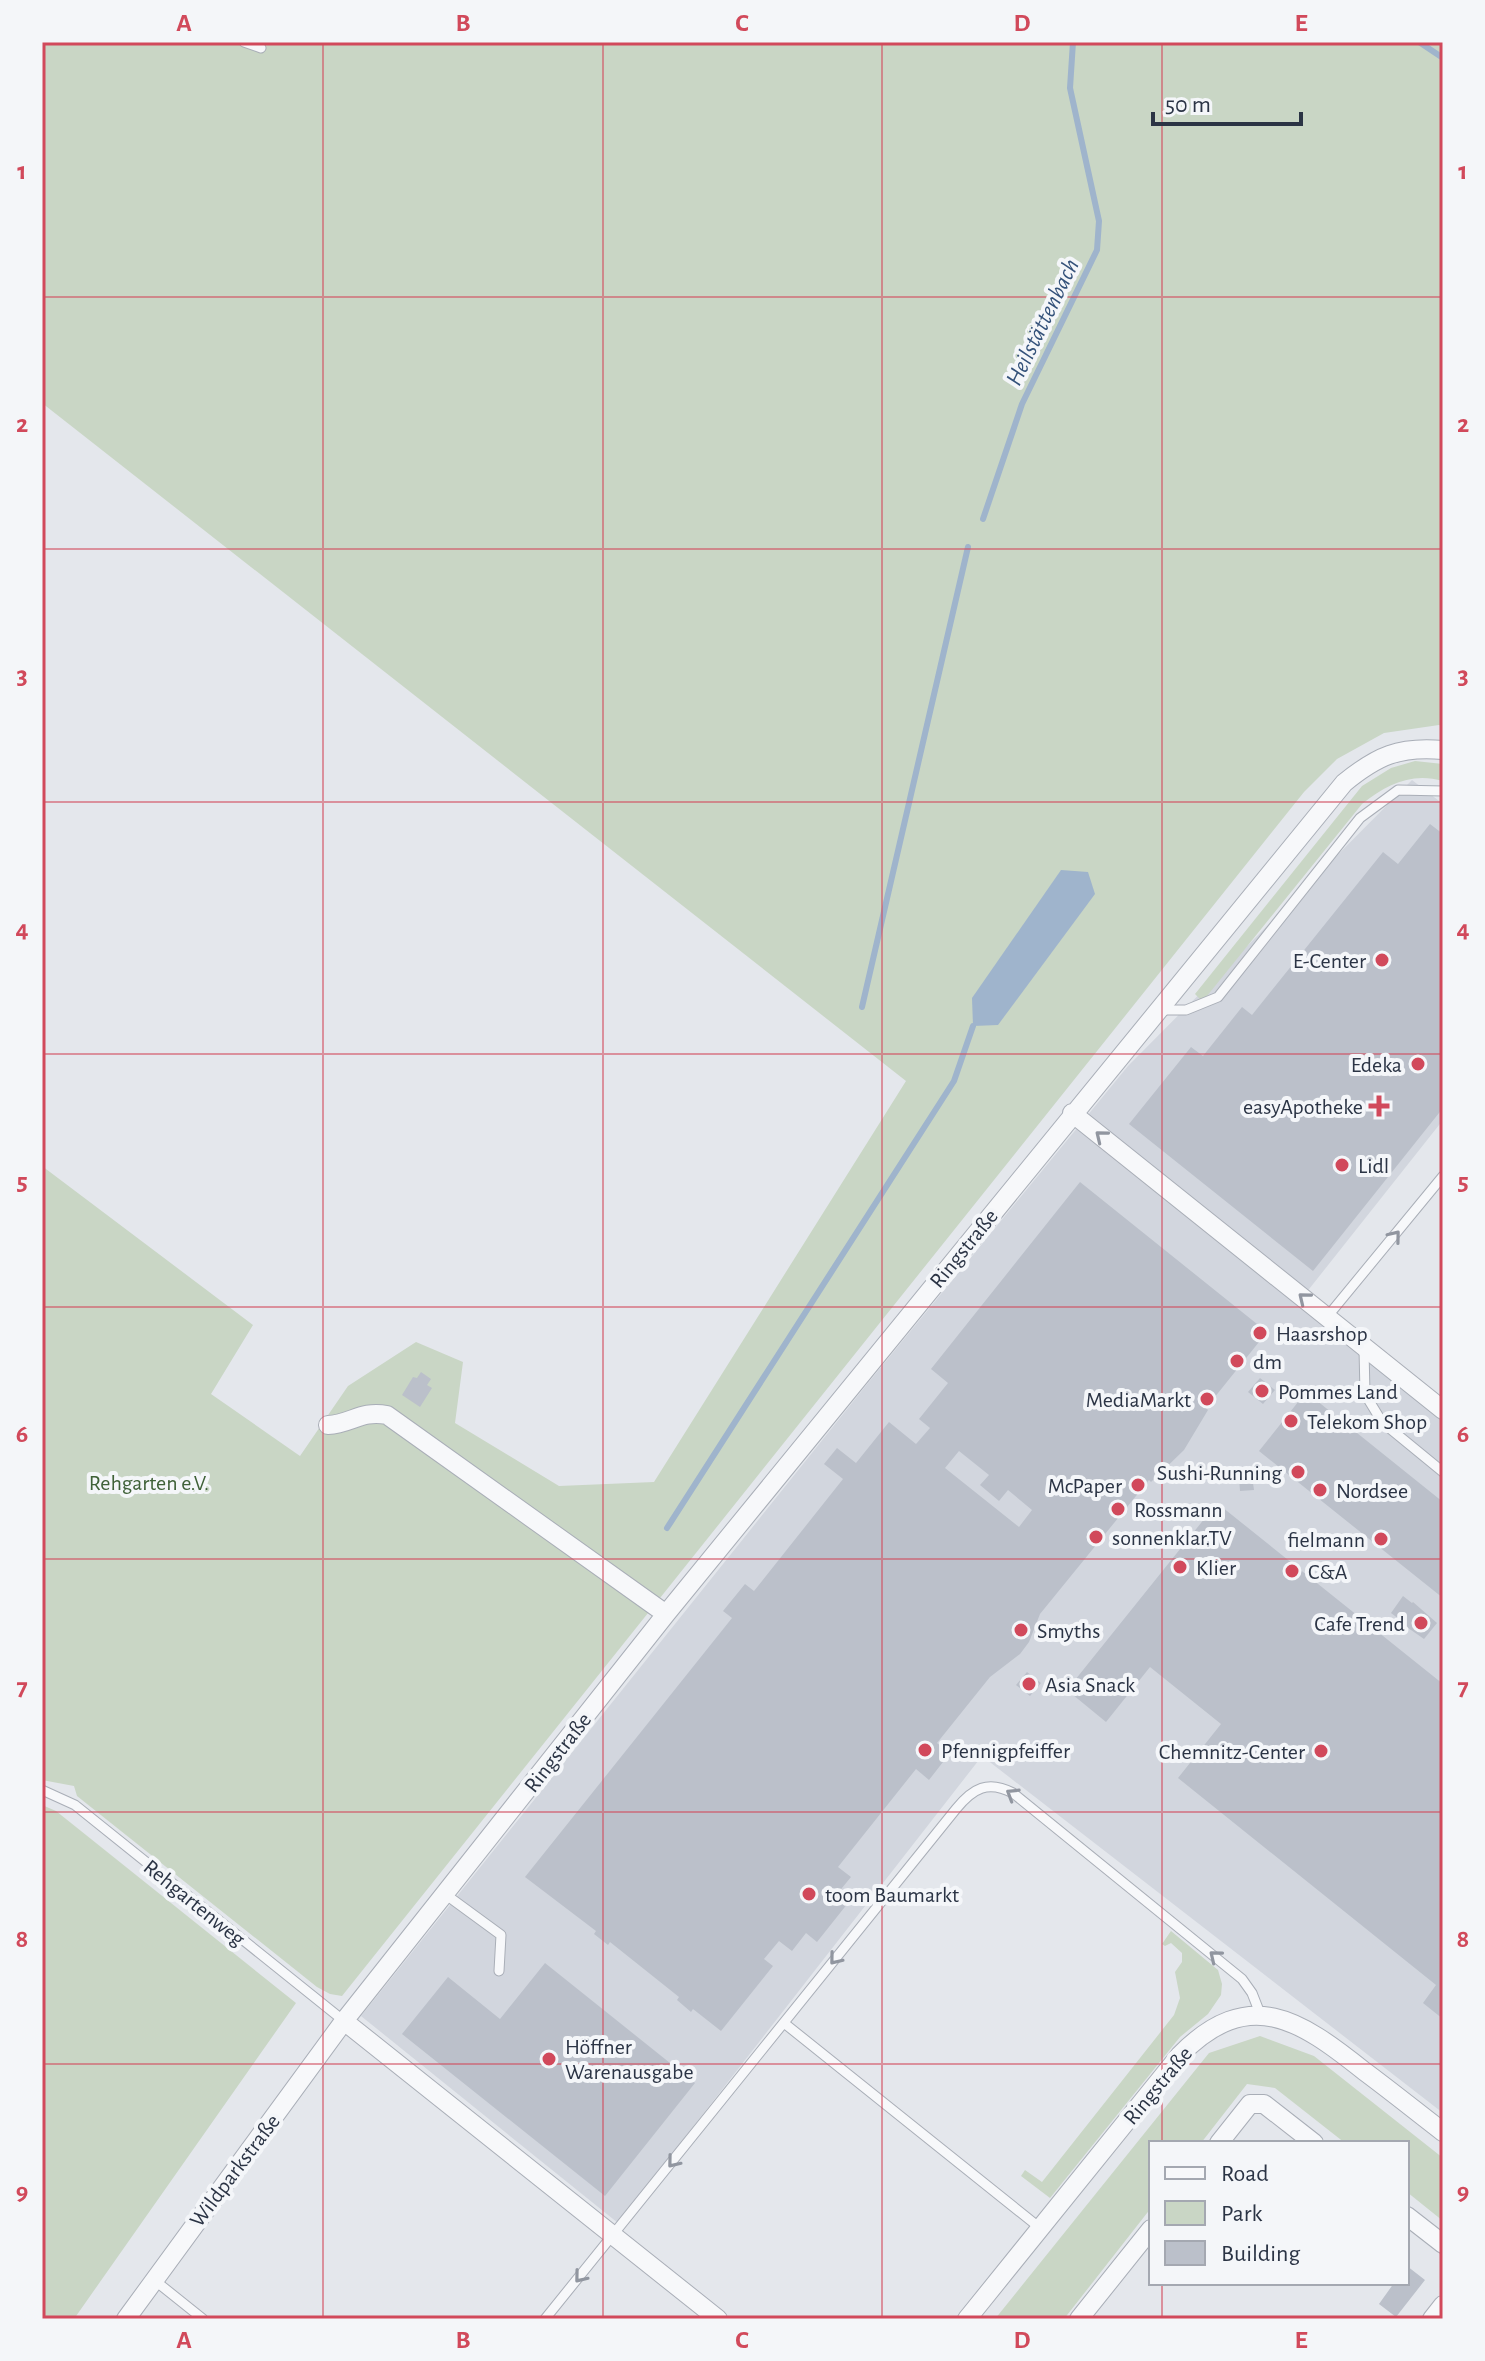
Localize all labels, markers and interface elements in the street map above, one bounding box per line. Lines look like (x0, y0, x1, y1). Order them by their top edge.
text: A (176, 10, 192, 36)
text: B (455, 10, 471, 36)
text: C (735, 10, 749, 36)
text: D (1013, 10, 1031, 36)
text: E (1294, 10, 1308, 36)
scale bar (1153, 76, 1301, 126)
text: 50 m (1165, 93, 1211, 117)
text: 1 (17, 158, 27, 184)
text: 1 (1458, 158, 1468, 184)
water label: Heilstättenbach (1002, 255, 1084, 390)
text: 2 (16, 411, 28, 437)
text: 2 (1457, 411, 1469, 437)
text: 3 (16, 663, 28, 689)
text: 3 (1457, 663, 1469, 689)
text: 4 (15, 916, 29, 942)
text: 4 (1456, 916, 1470, 942)
place label: E-Center (1293, 950, 1366, 972)
marker: E-Center (1373, 951, 1391, 969)
place label: Edeka (1351, 1054, 1402, 1076)
marker: Edeka (1409, 1055, 1427, 1073)
place label: easyApotheke (1243, 1096, 1363, 1118)
marker: easyApotheke (1370, 1097, 1388, 1115)
one-way arrow (1096, 1131, 1110, 1146)
place label: Lidl (1358, 1155, 1389, 1177)
marker: Lidl (1333, 1156, 1351, 1174)
text: 5 (16, 1169, 28, 1195)
text: 5 (1457, 1169, 1469, 1195)
street label: Ringstraße (926, 1205, 1002, 1292)
one-way arrow (1385, 1231, 1400, 1245)
one-way arrow (1298, 1294, 1313, 1308)
place label: Haasrshop (1276, 1323, 1368, 1345)
marker: Haasrshop (1251, 1324, 1269, 1342)
place label: dm (1253, 1351, 1282, 1373)
marker: dm (1228, 1352, 1246, 1370)
place label: Pommes Land (1278, 1381, 1398, 1403)
marker: Pommes Land (1253, 1382, 1271, 1400)
place label: MediaMarkt (1086, 1389, 1191, 1411)
marker: MediaMarkt (1198, 1390, 1216, 1408)
place label: Telekom Shop (1307, 1411, 1427, 1433)
marker: Telekom Shop (1282, 1412, 1300, 1430)
text: 6 (16, 1421, 28, 1447)
text: 6 (1457, 1421, 1469, 1447)
place label: Sushi-Running (1157, 1462, 1282, 1484)
marker: Sushi-Running (1289, 1463, 1307, 1481)
park label: Rehgarten e.V. (89, 1472, 209, 1494)
place label: McPaper (1048, 1475, 1122, 1497)
marker: McPaper (1129, 1476, 1147, 1494)
place label: Nordsee (1336, 1480, 1408, 1502)
marker: Nordsee (1311, 1481, 1329, 1499)
place label: Rossmann (1134, 1499, 1223, 1521)
marker: Rossmann (1109, 1500, 1127, 1518)
place label: sonnenklar.TV (1112, 1527, 1232, 1549)
marker: sonnenklar.TV (1087, 1528, 1105, 1546)
place label: fielmann (1287, 1529, 1365, 1551)
marker: fielmann (1372, 1530, 1390, 1548)
place label: Klier (1196, 1557, 1236, 1579)
marker: Klier (1171, 1558, 1189, 1576)
place label: C&A (1308, 1561, 1348, 1583)
marker: C&A (1283, 1562, 1301, 1580)
place label: Cafe Trend (1314, 1613, 1405, 1635)
marker: Cafe Trend (1412, 1614, 1430, 1632)
place label: Smyths (1037, 1620, 1100, 1642)
marker: Smyths (1012, 1621, 1030, 1639)
text: 7 (16, 1674, 28, 1700)
place label: Asia Snack (1045, 1674, 1135, 1696)
text: 7 (1457, 1674, 1469, 1700)
marker: Asia Snack (1020, 1675, 1038, 1693)
street label: Ringstraße (520, 1709, 595, 1796)
place label: Pfennigpfeiffer (941, 1740, 1070, 1762)
marker: Pfennigpfeiffer (916, 1741, 934, 1759)
place label: Chemnitz-Center (1159, 1741, 1305, 1763)
marker: Chemnitz-Center (1312, 1742, 1330, 1760)
one-way arrow (1006, 1788, 1021, 1804)
street label: Rehgartenweg (139, 1855, 249, 1950)
place label: toom Baumarkt (825, 1884, 959, 1906)
marker: toom Baumarkt (800, 1885, 818, 1903)
text: 8 (16, 1926, 28, 1952)
text: 8 (1457, 1926, 1469, 1952)
one-way arrow (831, 1950, 845, 1965)
one-way arrow (1209, 1952, 1224, 1966)
place label: Höffner Warenausgabe (565, 2036, 694, 2083)
street label: Ringstraße (1119, 2043, 1196, 2129)
marker: Höffner Warenausgabe (540, 2050, 558, 2068)
street label: Wildparkstraße (185, 2110, 284, 2231)
legend (1149, 2141, 1409, 2285)
one-way arrow (668, 2153, 683, 2167)
text: Road (1221, 2162, 1269, 2186)
text: 9 (16, 2179, 28, 2205)
text: 9 (1457, 2179, 1469, 2205)
text: Park (1221, 2202, 1262, 2226)
text: Building (1221, 2242, 1300, 2266)
one-way arrow (575, 2268, 590, 2282)
text: A (176, 2327, 192, 2353)
text: B (455, 2327, 471, 2353)
text: C (735, 2327, 749, 2353)
text: D (1013, 2327, 1031, 2353)
text: E (1294, 2327, 1308, 2353)

